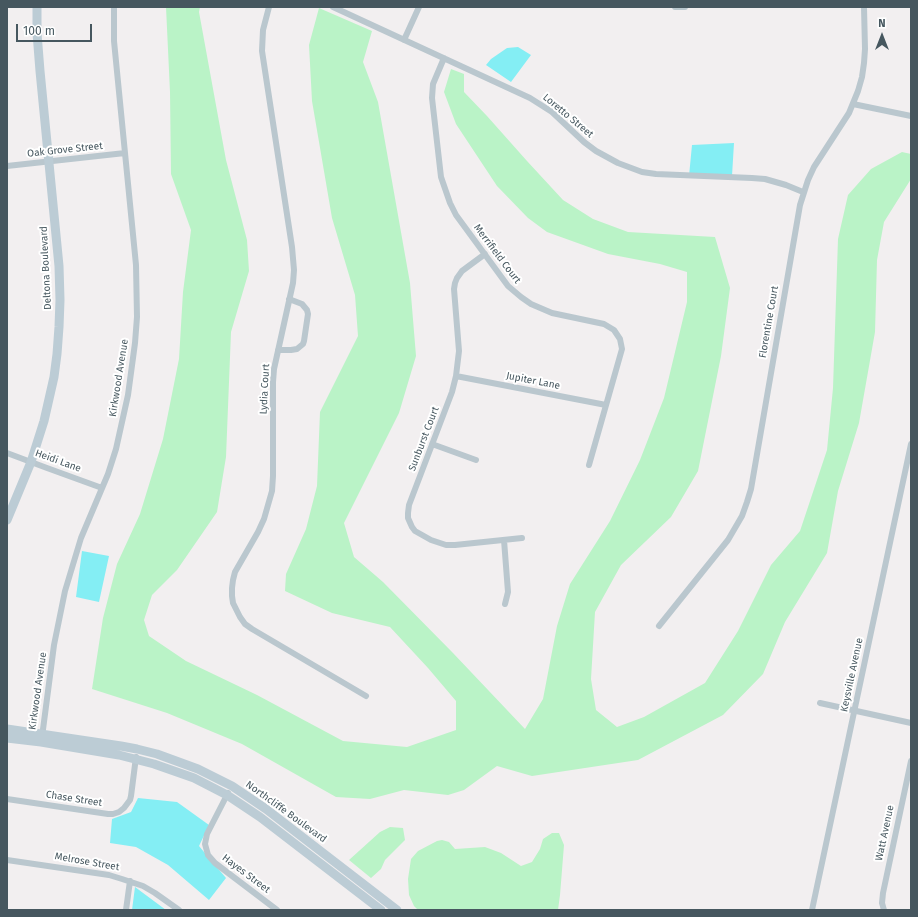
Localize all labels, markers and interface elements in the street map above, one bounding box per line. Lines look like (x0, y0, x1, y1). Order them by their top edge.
scale bar (18, 16, 94, 42)
north arrow (862, 16, 902, 56)
text: N (878, 17, 886, 30)
text: 100 m (23, 24, 55, 38)
street label: Loretto Street (540, 91, 596, 141)
street label: Oak Grove Street (27, 140, 103, 160)
street label: Merrifield Court (471, 222, 523, 286)
street label: Deltona Boulevard (38, 226, 54, 310)
street label: Florentine Court (757, 285, 781, 359)
street label: Kirkwood Avenue (107, 338, 131, 418)
street label: Lydia Court (258, 363, 272, 415)
street label: Jupiter Lane (505, 370, 561, 392)
street label: Sunburst Court (406, 405, 442, 473)
street label: Heidi Lane (33, 447, 83, 475)
street label: Keysville Avenue (838, 637, 866, 713)
street label: Kirkwood Avenue (27, 651, 49, 731)
street label: Northcliffe Boulevard (243, 779, 329, 845)
street label: Chase Street (45, 789, 103, 809)
street label: Watt Avenue (873, 804, 897, 862)
street label: Melrose Street (54, 850, 120, 874)
street label: Hayes Street (220, 852, 272, 896)

